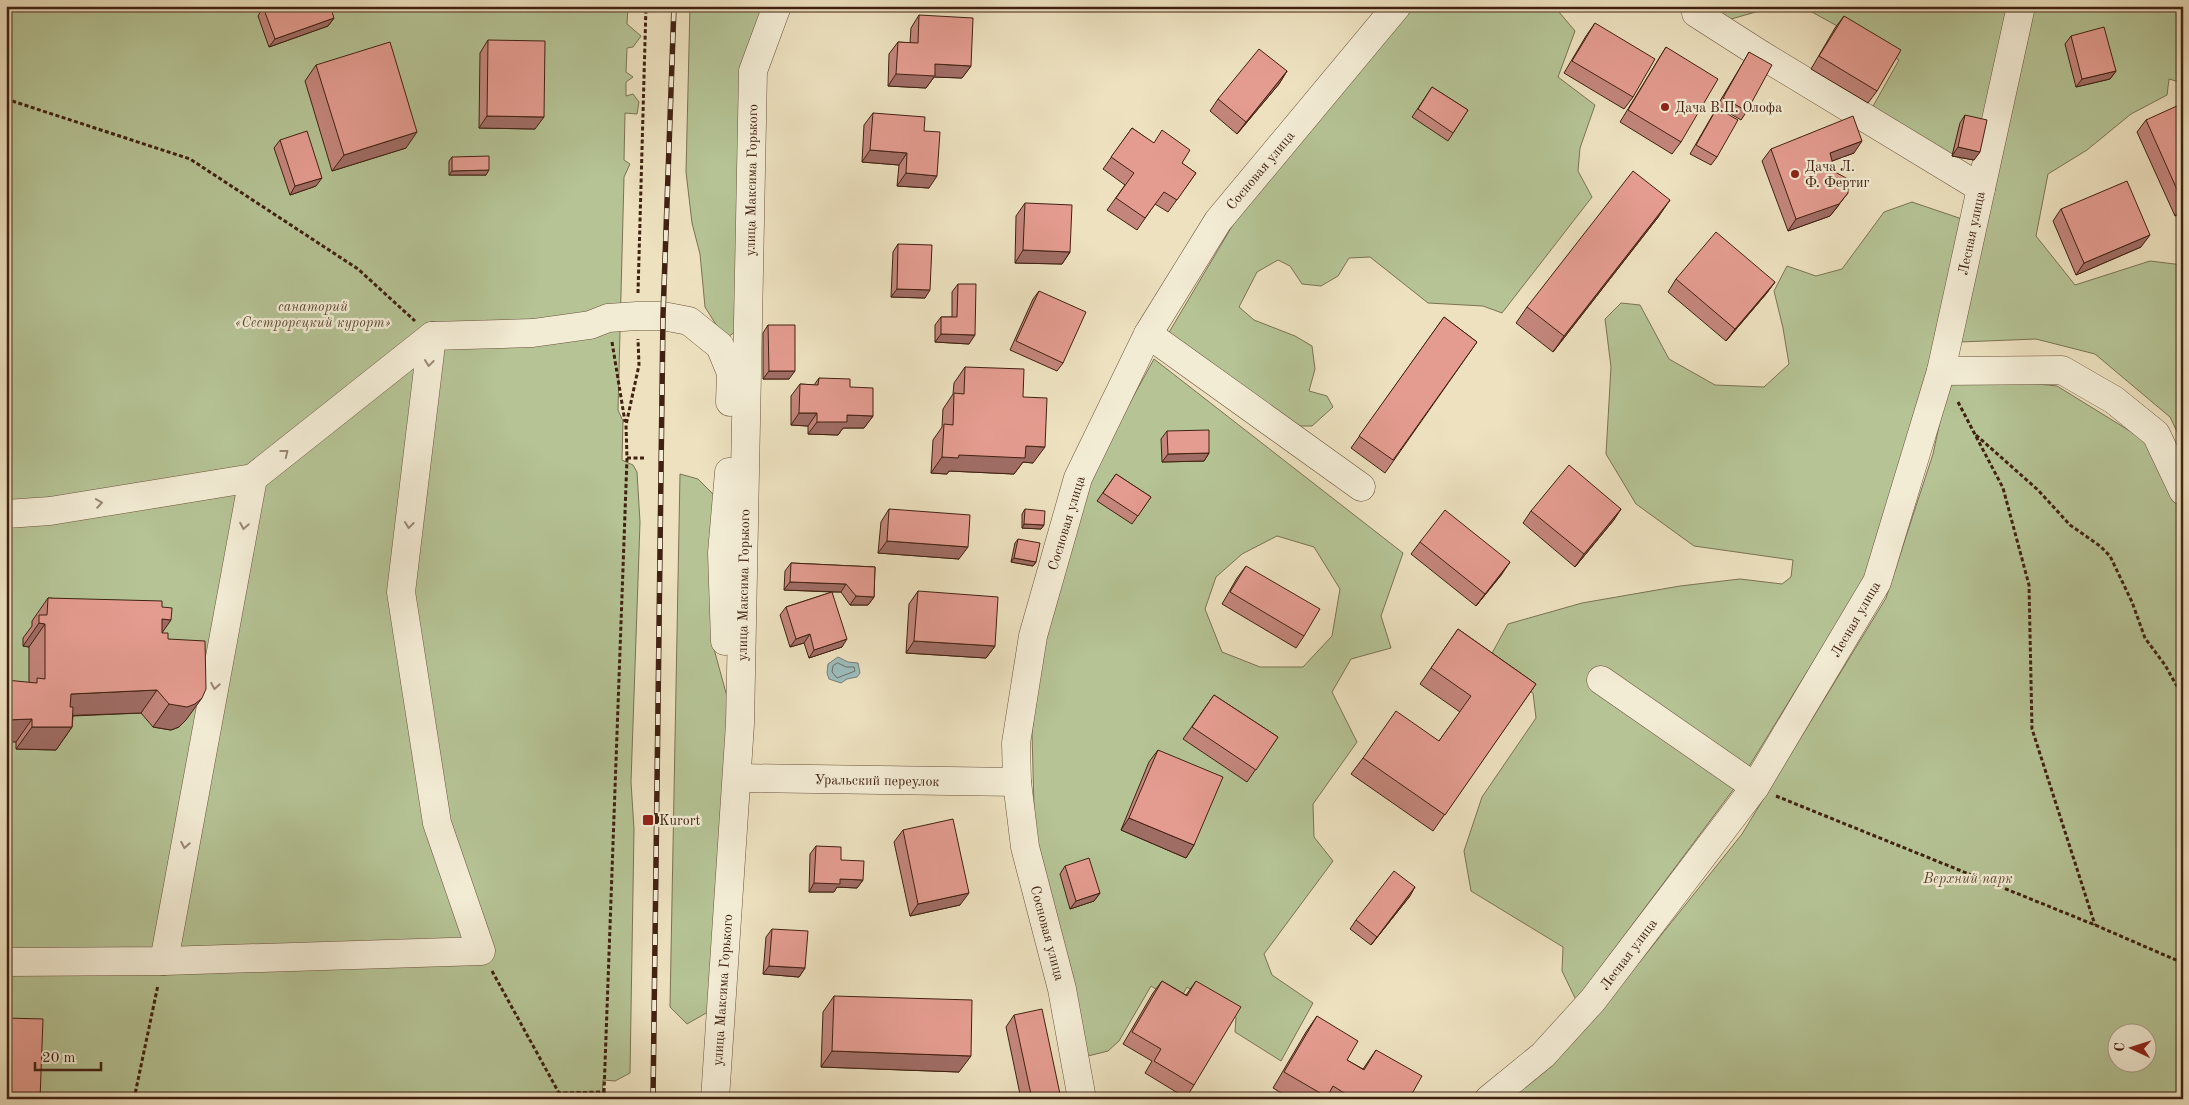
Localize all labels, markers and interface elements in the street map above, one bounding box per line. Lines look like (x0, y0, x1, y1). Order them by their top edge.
marker: Дача В.П. Олофа (1659, 101, 1671, 113)
place label: Дача В.П. Олофа (1675, 101, 1782, 116)
street label: улица Максима Горького (744, 104, 760, 256)
street label: Сосновая улица (1224, 129, 1298, 213)
place label: Дача Л. Ф. Фертиг (1805, 160, 1870, 190)
marker: Дача Л. Ф. Фертиг (1789, 168, 1801, 180)
street label: Лесная улица (1956, 190, 1988, 276)
park label: санаторий «Сестрорецкий курорт» (235, 300, 391, 331)
one-way arrow (424, 360, 435, 368)
one-way arrow (279, 450, 288, 458)
street label: Сосновая улица (1046, 474, 1088, 572)
one-way arrow (94, 499, 103, 509)
street label: улица Максима Горького (736, 509, 752, 661)
one-way arrow (240, 521, 250, 530)
one-way arrow (404, 521, 415, 529)
street label: Лесная улица (1829, 579, 1883, 660)
one-way arrow (210, 681, 220, 690)
street label: Уральский переулок (814, 773, 940, 789)
marker: Kurort (641, 813, 655, 827)
place label: Kurort (659, 814, 700, 828)
one-way arrow (181, 841, 191, 850)
park label: Верхний парк (1922, 872, 2013, 887)
street label: Сосновая улица (1028, 884, 1066, 982)
street label: улица Максима Горького (711, 914, 735, 1067)
street label: Лесная улица (1598, 916, 1660, 993)
north arrow (2106, 1022, 2156, 1072)
scale bar (35, 1040, 101, 1072)
text: С (2113, 1042, 2127, 1052)
text: 20 m (42, 1051, 76, 1066)

